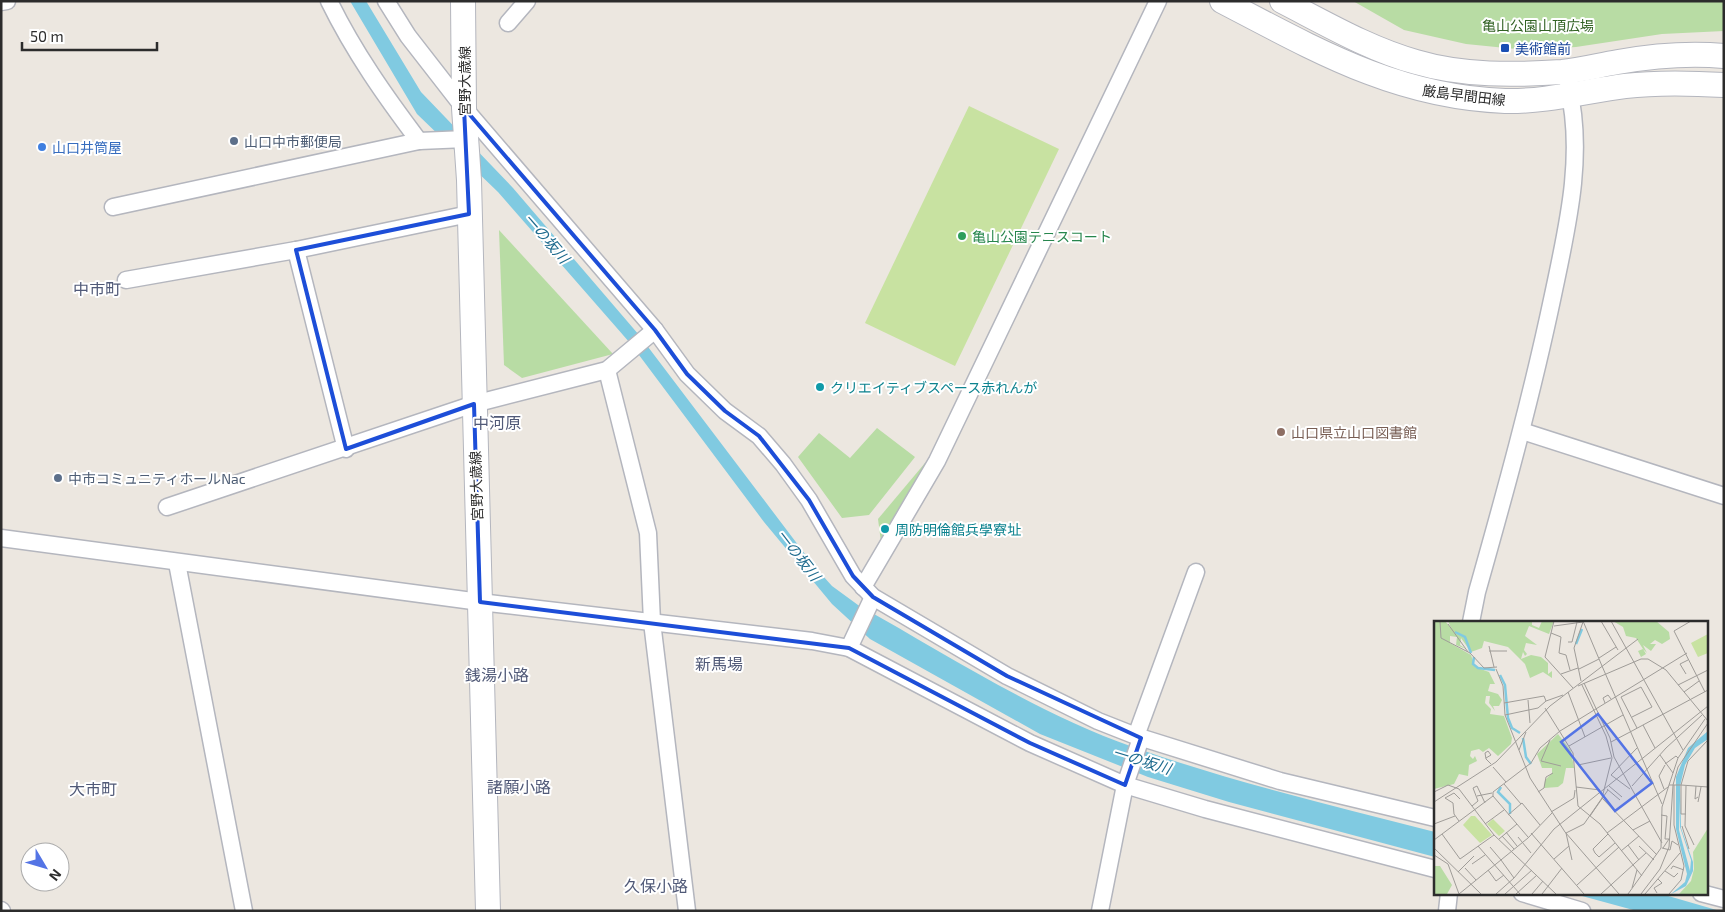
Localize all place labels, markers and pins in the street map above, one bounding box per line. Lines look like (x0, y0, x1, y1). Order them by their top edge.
place label: 美術館前 (1515, 40, 1571, 57)
marker: 美術館前 (1499, 42, 1511, 54)
place label: 山口中市郵便局 (244, 133, 342, 150)
marker: 山口中市郵便局 (228, 135, 240, 147)
place label: 山口井筒屋 (52, 139, 122, 156)
marker: 山口井筒屋 (36, 141, 48, 153)
place label: 亀山公園テニスコート (972, 228, 1112, 245)
marker: 亀山公園テニスコート (956, 230, 968, 242)
place label: クリエイティブスペース赤れんが (830, 379, 1037, 396)
marker: クリエイティブスペース赤れんが (814, 381, 826, 393)
place label: 山口県立山口図書館 (1291, 424, 1417, 441)
marker: 山口県立山口図書館 (1275, 426, 1287, 438)
place label: 中市コミュニティホールNac (68, 470, 246, 487)
marker: 中市コミュニティホールNac (52, 472, 64, 484)
place label: 周防明倫館兵學寮址 (895, 521, 1021, 538)
marker: 周防明倫館兵學寮址 (879, 523, 891, 535)

